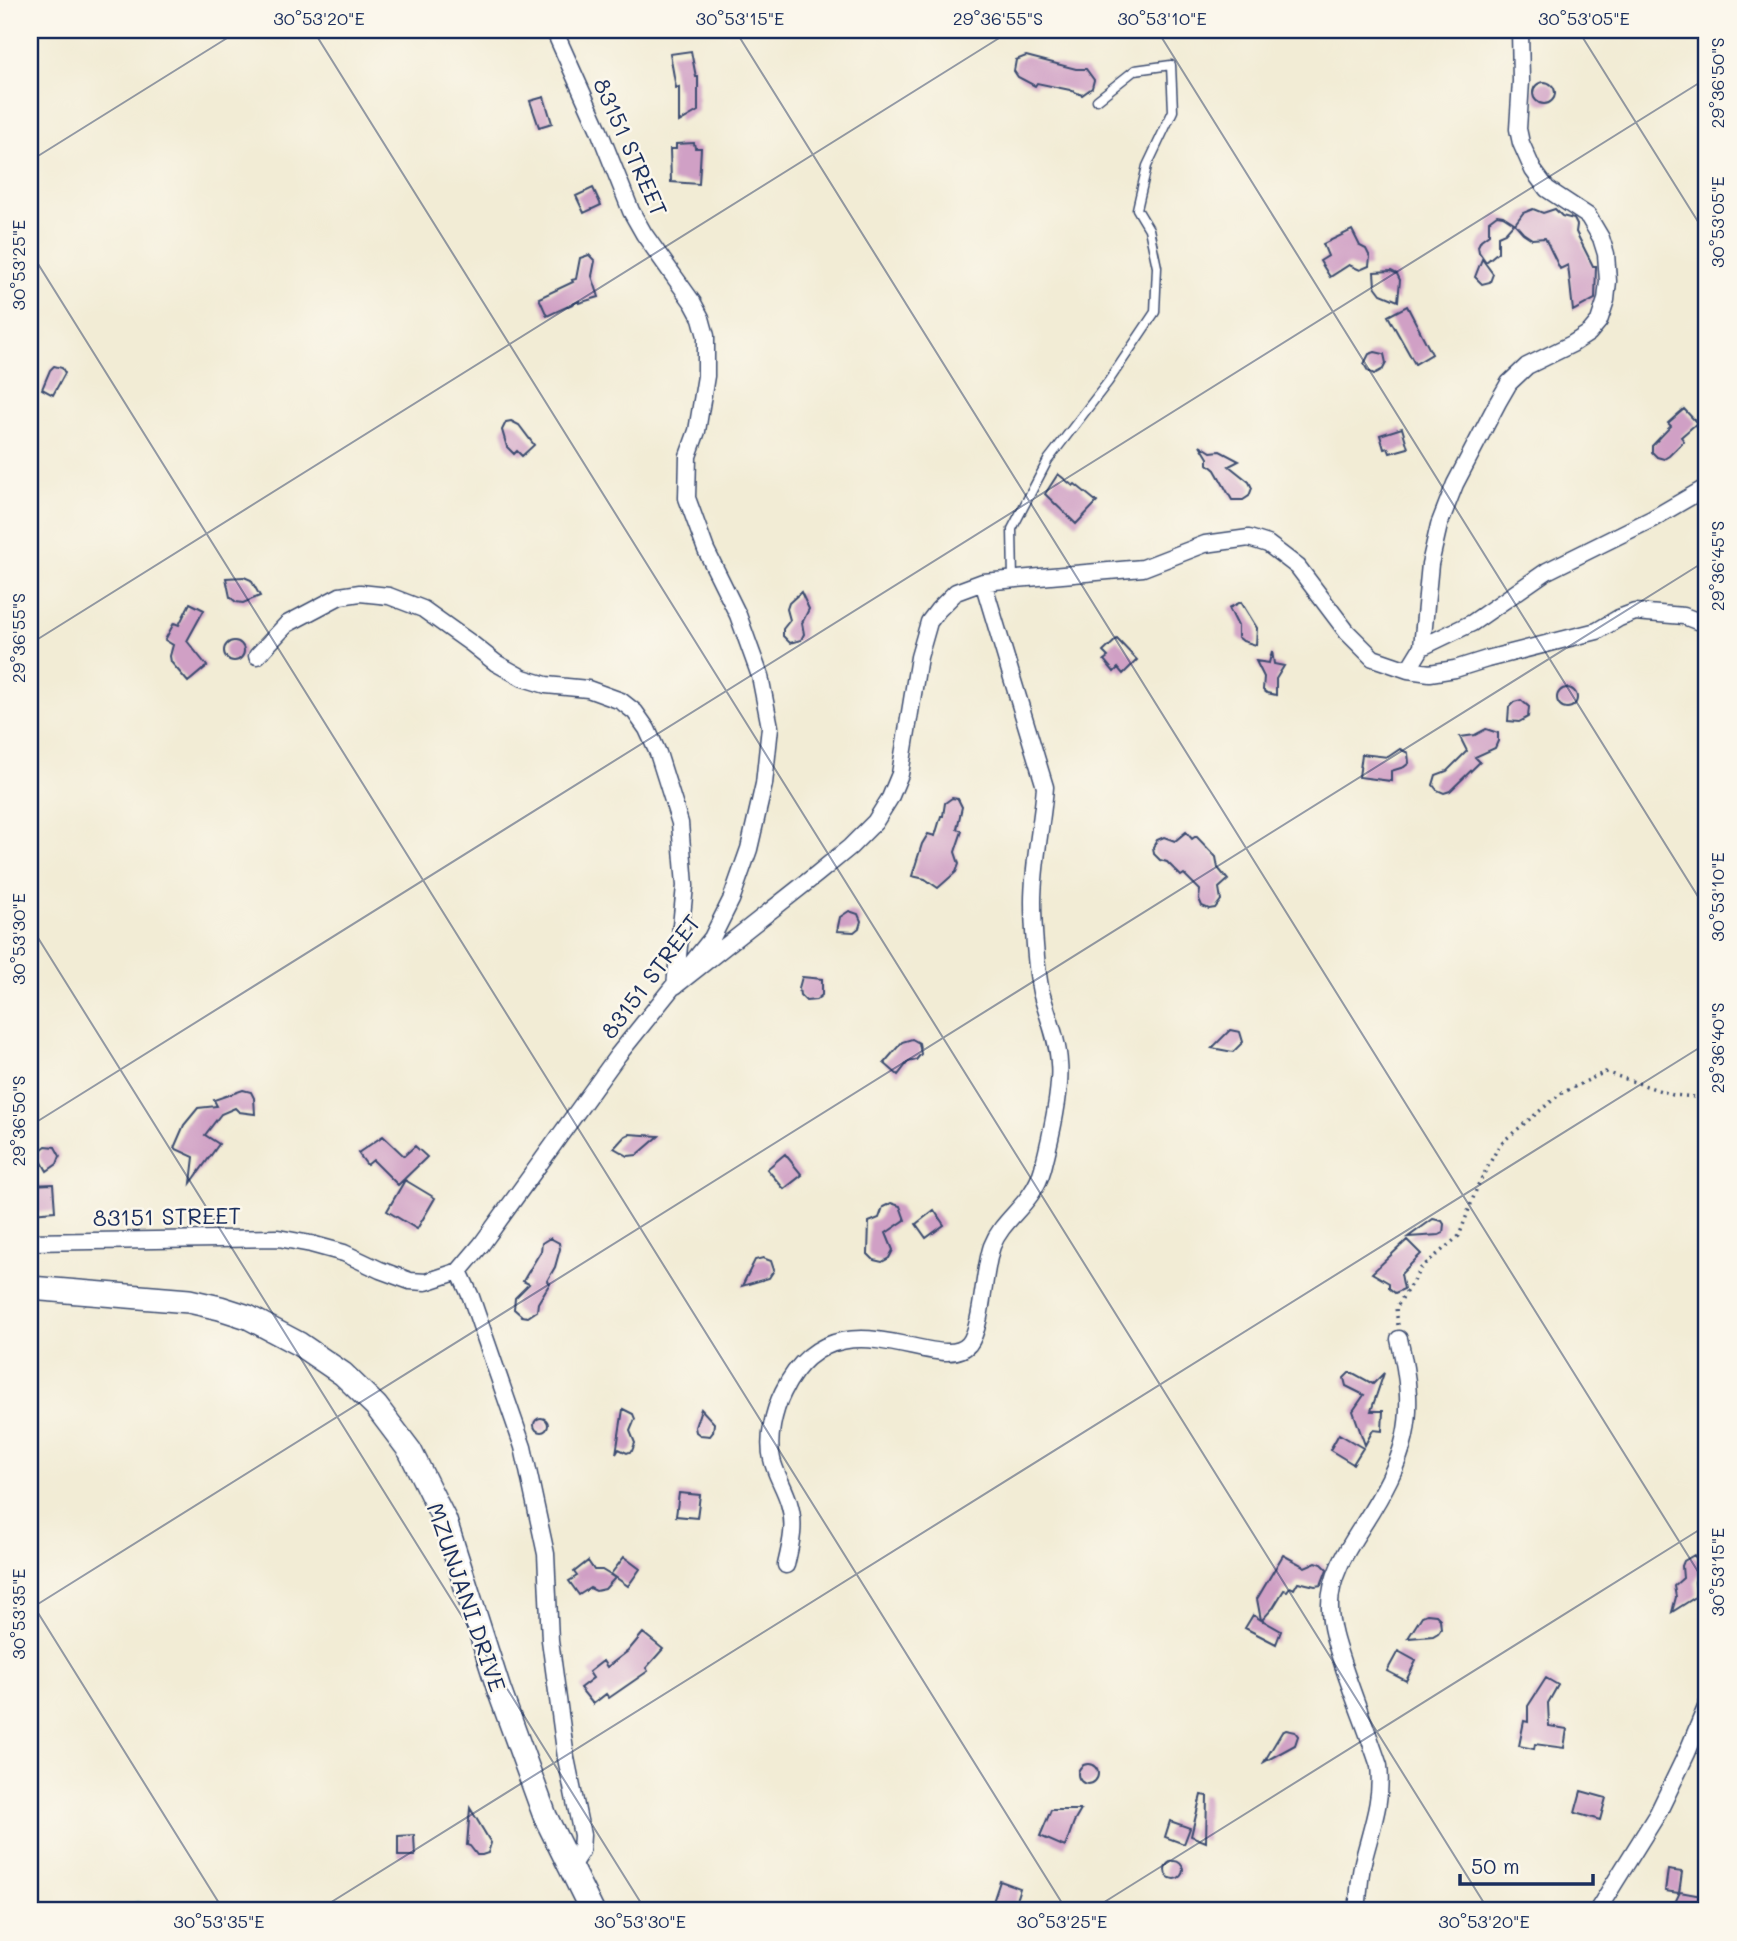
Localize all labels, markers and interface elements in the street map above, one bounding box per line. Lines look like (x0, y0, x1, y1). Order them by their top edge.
text: 30°53'20"E (273, 6, 365, 30)
text: 30°53'15"E (696, 6, 784, 30)
text: 29°36'55"S (953, 6, 1043, 30)
text: 30°53'10"E (1117, 6, 1207, 30)
text: 30°53'05"E (1538, 6, 1630, 30)
text: 29°36'50"S (1705, 37, 1729, 129)
street label: 83151 STREET (587, 73, 675, 221)
text: 30°53'05"E (1705, 176, 1729, 268)
text: 30°53'25"E (6, 220, 30, 310)
text: 29°36'45"S (1705, 521, 1729, 611)
text: 29°36'55"S (6, 593, 30, 683)
text: 30°53'10"E (1705, 852, 1729, 942)
text: 30°53'30"E (6, 893, 30, 985)
street label: 83151 STREET (593, 908, 707, 1044)
text: 29°36'40"S (1705, 1002, 1729, 1094)
text: 29°36'50"S (6, 1075, 30, 1167)
street label: 83151 STREET (93, 1200, 241, 1232)
street label: MZUNJANI DRIVE (421, 1499, 513, 1695)
text: 30°53'15"E (1705, 1528, 1729, 1616)
text: 30°53'35"E (6, 1568, 30, 1660)
scale bar (1460, 1843, 1594, 1887)
text: 50 m (1471, 1852, 1520, 1879)
text: 30°53'35"E (173, 1909, 265, 1933)
text: 30°53'30"E (594, 1909, 686, 1933)
text: 30°53'25"E (1017, 1909, 1107, 1933)
text: 30°53'20"E (1438, 1909, 1530, 1933)

